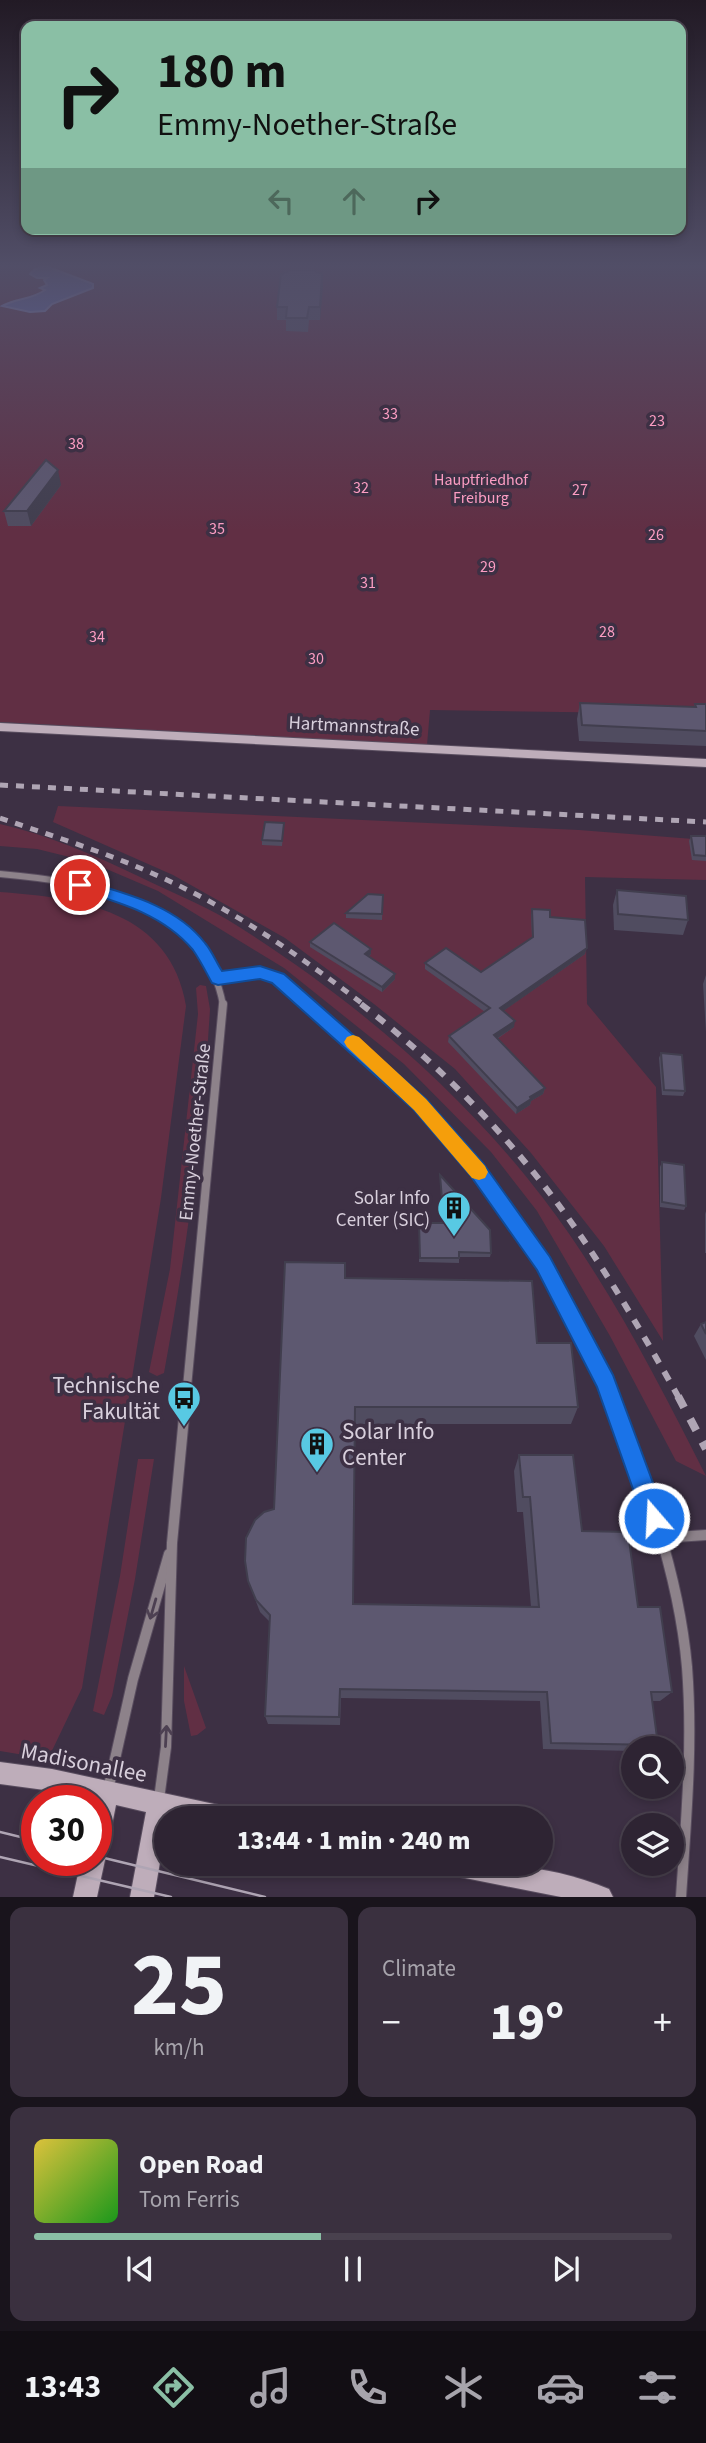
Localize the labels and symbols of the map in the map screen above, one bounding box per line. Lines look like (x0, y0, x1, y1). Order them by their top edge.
park label: 33 (382, 403, 398, 425)
park label: 23 (649, 410, 665, 432)
park label: 38 (68, 433, 84, 455)
park label: Hauptfriedhof Freiburg (434, 469, 529, 509)
park label: 32 (353, 477, 369, 499)
park label: 27 (572, 479, 588, 501)
park label: 35 (209, 518, 225, 540)
park label: 26 (648, 524, 664, 546)
park label: 29 (480, 556, 496, 578)
park label: 31 (360, 572, 376, 594)
park label: 28 (599, 621, 615, 643)
park label: 34 (89, 626, 105, 648)
park label: 30 (308, 648, 324, 670)
street label: Hartmannstraße (288, 710, 420, 743)
pin (50, 855, 110, 915)
street label: Emmy-Noether-Straße (173, 1042, 218, 1222)
place label: Solar Info Center (SIC) (336, 1185, 430, 1234)
building icon: Solar Info Center (SIC) (435, 1189, 473, 1238)
place label: Technische Fakultät (53, 1369, 160, 1428)
bus stop icon: Technische Fakultät (165, 1379, 203, 1428)
place label: Solar Info Center (342, 1415, 434, 1474)
building icon: Solar Info Center (298, 1425, 336, 1474)
position arrow (617, 1481, 691, 1555)
one-way arrow (146, 1598, 159, 1620)
one-way arrow (160, 1724, 173, 1747)
street label: Madisonallee (18, 1734, 150, 1791)
speed limit sign: 30 (21, 1785, 112, 1876)

